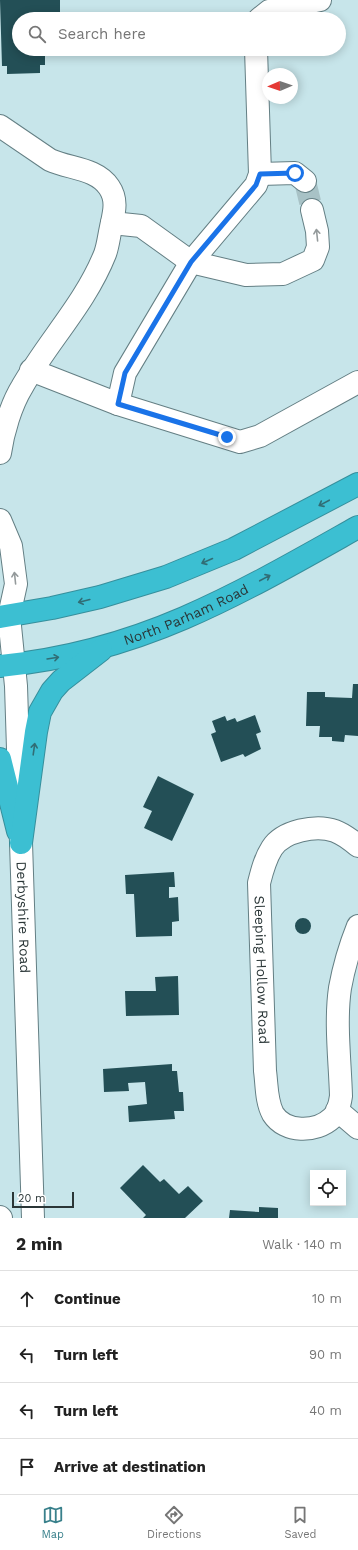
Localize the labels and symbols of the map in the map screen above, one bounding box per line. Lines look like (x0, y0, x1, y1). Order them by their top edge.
north arrow (262, 68, 298, 104)
route start (286, 164, 304, 182)
one-way arrow (313, 229, 321, 242)
route end (218, 428, 236, 446)
one-way arrow (318, 499, 330, 507)
one-way arrow (202, 558, 214, 565)
one-way arrow (12, 572, 19, 585)
one-way arrow (259, 574, 271, 581)
street label: North Parham Road (122, 581, 251, 648)
one-way arrow (78, 597, 91, 605)
one-way arrow (46, 654, 59, 662)
one-way arrow (30, 743, 38, 756)
street label: Derbyshire Road (14, 861, 33, 973)
street label: Sleeping Hollow Road (251, 895, 272, 1044)
scale bar (12, 1190, 74, 1209)

